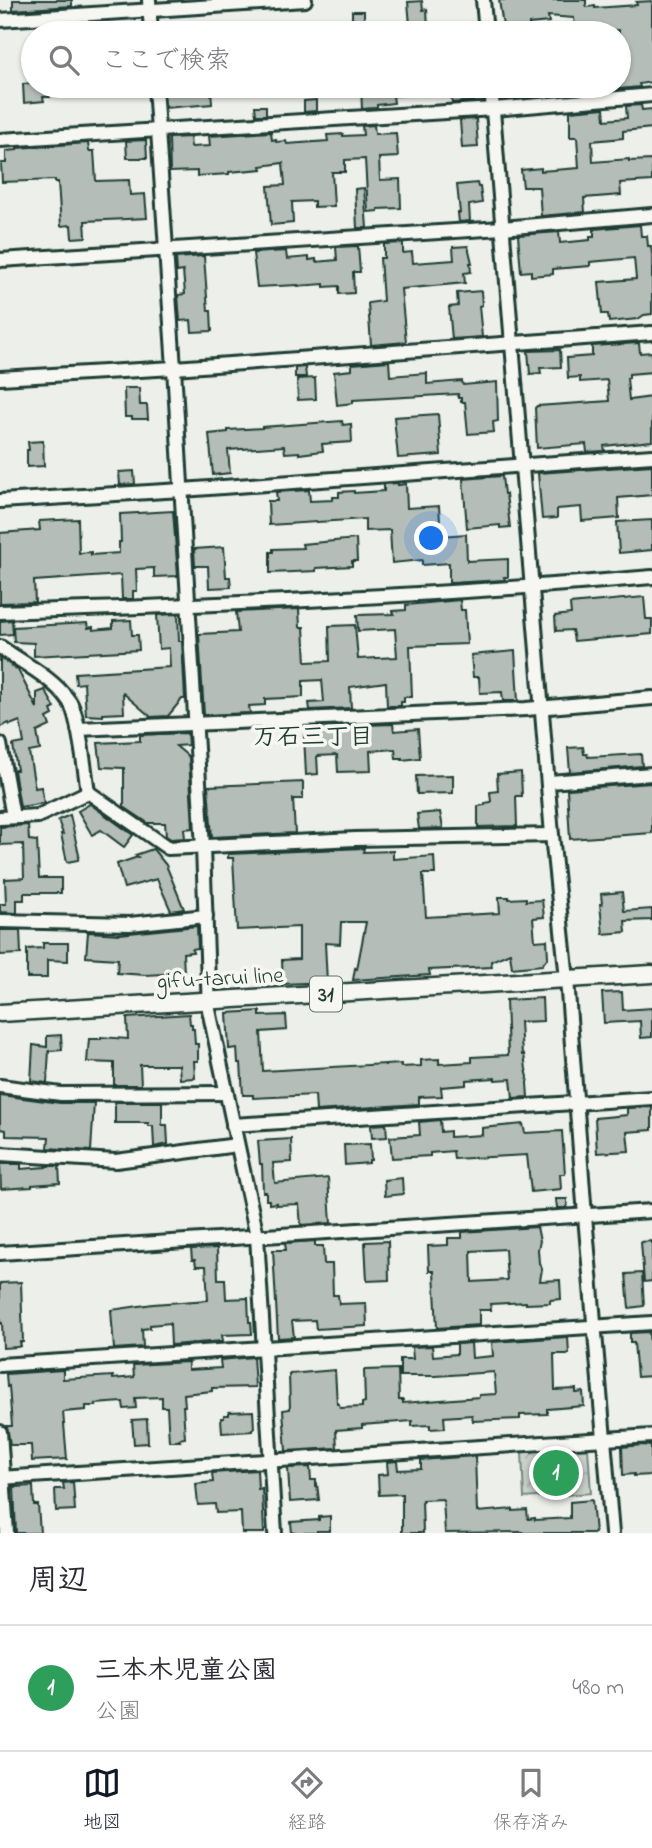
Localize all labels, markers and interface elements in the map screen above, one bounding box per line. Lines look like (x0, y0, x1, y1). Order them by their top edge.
search box (21, 21, 631, 98)
icon: search (45, 41, 83, 79)
text: ここで検索 (101, 43, 231, 81)
your location (414, 521, 448, 555)
district label: 万石三丁目 (253, 721, 373, 756)
street label: gifu-tarui line (155, 960, 285, 1000)
road number: 31 (310, 976, 342, 1012)
pin: 1 (533, 1447, 579, 1499)
text: 周辺 (28, 1560, 88, 1604)
text: 三本木児童公園 (95, 1653, 277, 1691)
text: 1 (47, 1672, 55, 1705)
text: 480 m (572, 1672, 624, 1705)
text: 公園 (95, 1696, 141, 1729)
tab: 地図 (83, 1764, 121, 1837)
tab: 経路 (288, 1764, 326, 1837)
tab: 保存済み (493, 1764, 569, 1837)

